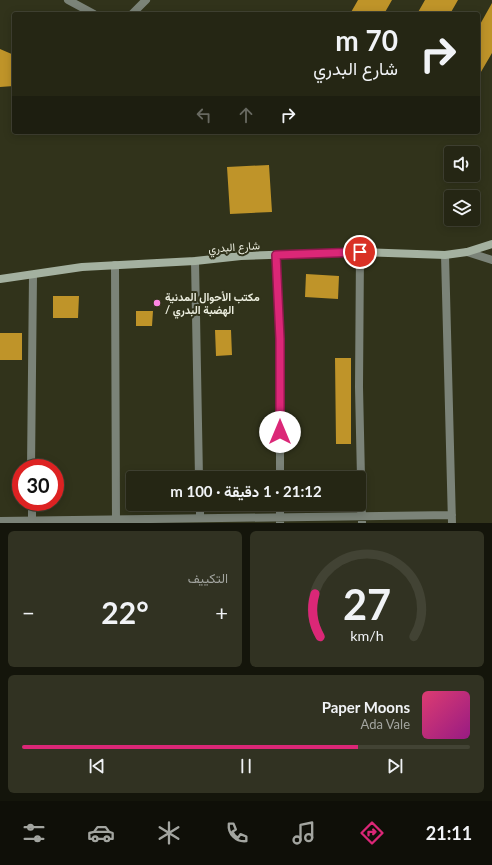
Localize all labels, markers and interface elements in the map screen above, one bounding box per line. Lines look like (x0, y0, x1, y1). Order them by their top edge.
text: 70 m (335, 23, 398, 57)
icon: right (412, 28, 464, 80)
text: شارع البدري (313, 57, 398, 79)
icon: left (193, 104, 215, 126)
icon: ahead (235, 104, 257, 126)
icon: right (277, 104, 299, 126)
map controls (444, 146, 480, 226)
button: sound (444, 146, 480, 182)
button: layers (444, 190, 480, 226)
pin (343, 235, 377, 269)
street label: شارع البدري (208, 238, 261, 259)
icon: arrive (349, 241, 371, 263)
place label: مكتب الأحوال المدنية / الهضبة البدري (165, 290, 260, 319)
marker: مكتب الأحوال المدنية / الهضبة البدري (152, 298, 162, 308)
position arrow (259, 411, 301, 453)
speed limit sign: 30 (12, 459, 64, 511)
text: 21:12 · 1 دقيقة · 100 m (170, 482, 322, 500)
text: التكييف (188, 570, 228, 586)
text: 27 (343, 579, 391, 629)
text: 22° (101, 594, 149, 630)
text: − (22, 599, 35, 626)
text: + (215, 599, 228, 626)
text: km/h (350, 627, 384, 644)
text: Paper Moons (322, 698, 410, 716)
text: Ada Vale (361, 716, 410, 732)
icon: previous (86, 755, 108, 777)
icon: pause (235, 755, 257, 777)
icon: next (384, 755, 406, 777)
icon: filters (20, 819, 48, 847)
icon: car (87, 819, 115, 847)
icon: climate (155, 819, 183, 847)
icon: phone (223, 819, 251, 847)
icon: music (290, 819, 318, 847)
icon: directions (358, 819, 386, 847)
text: 21:11 (426, 822, 472, 844)

